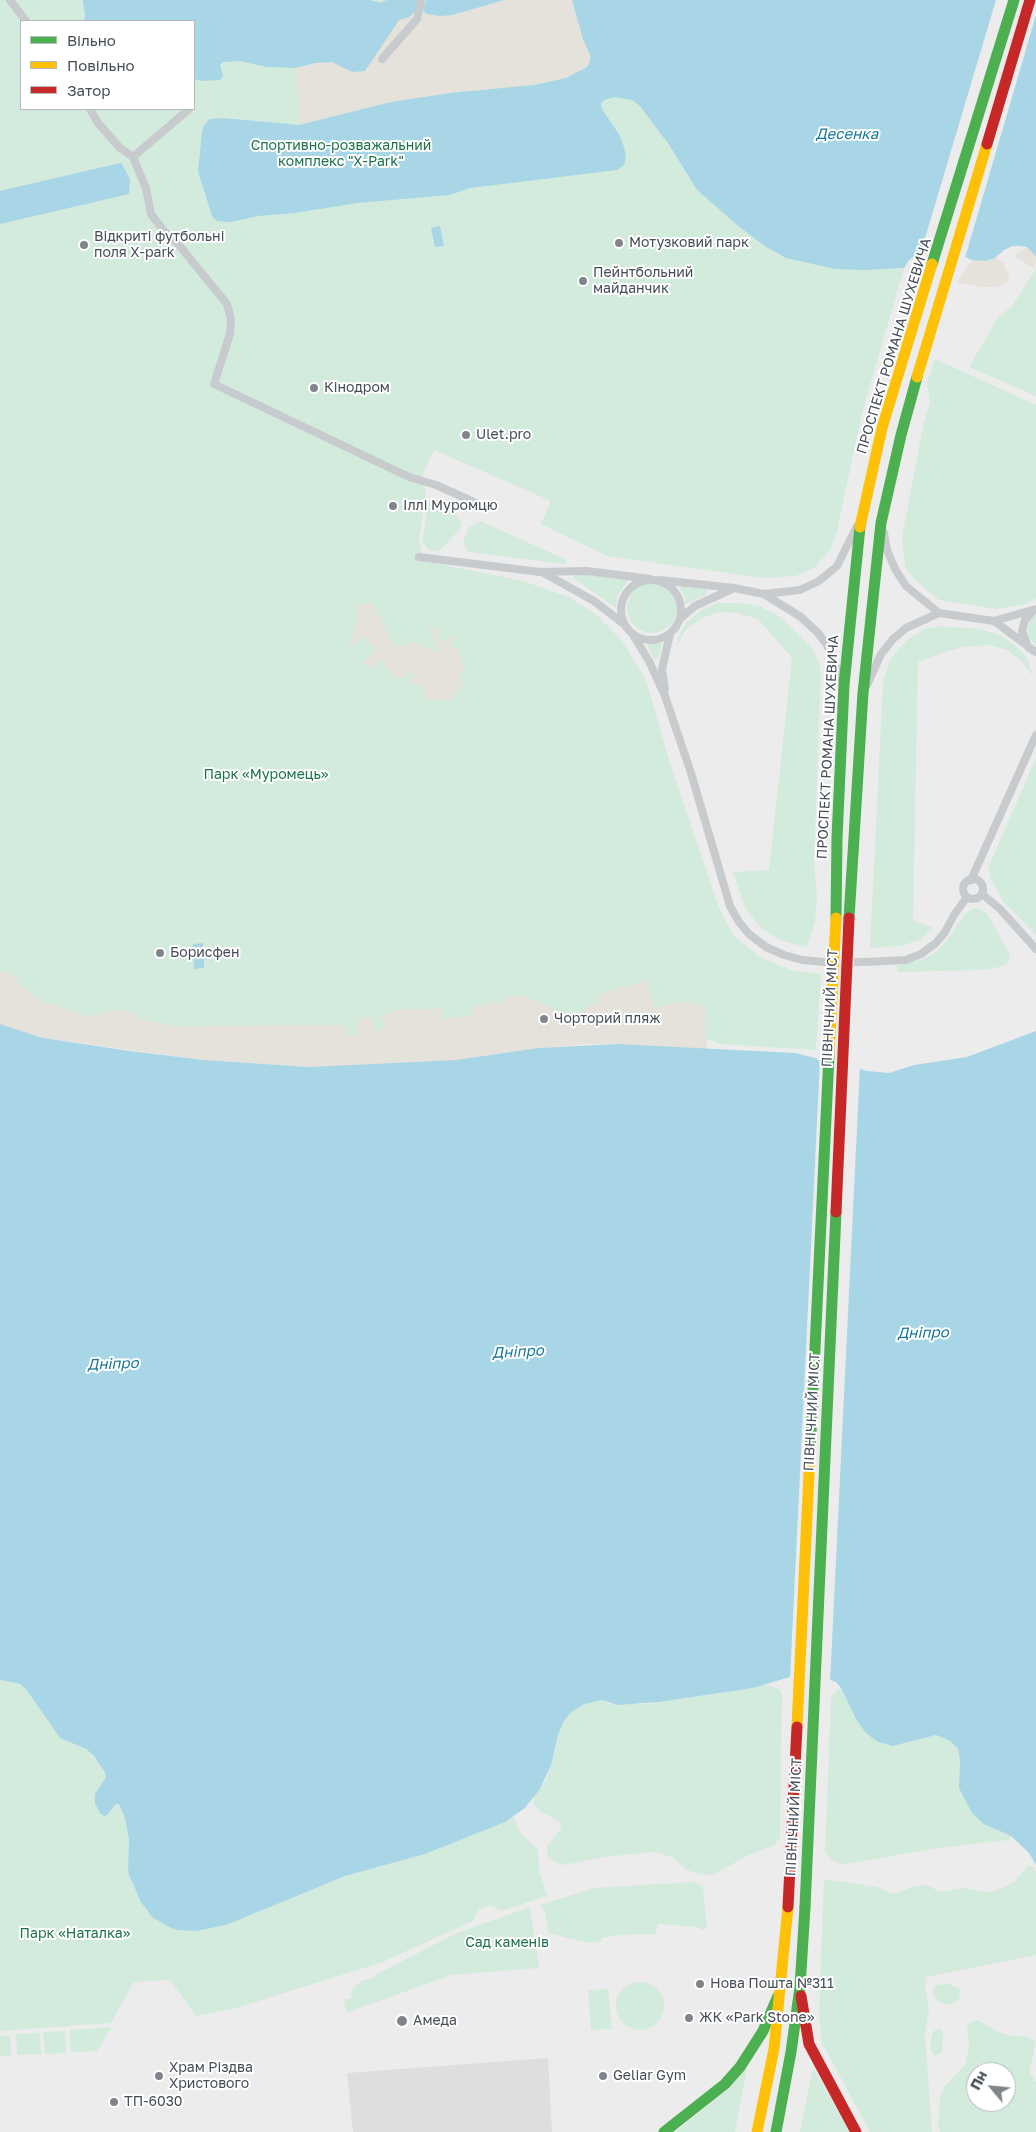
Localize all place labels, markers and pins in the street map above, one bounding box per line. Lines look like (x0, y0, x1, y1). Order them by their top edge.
place label: Відкриті футбольні поля X-park (94, 229, 224, 262)
place label: Мотузковий парк (629, 235, 749, 251)
marker: Мотузковий парк (613, 237, 625, 249)
marker: Відкриті футбольні поля X-park (78, 239, 90, 251)
place label: Пейнтбольний майданчик (593, 265, 693, 298)
marker: Пейнтбольний майданчик (577, 275, 589, 287)
place label: Кінодром (324, 380, 390, 396)
marker: Кінодром (308, 382, 320, 394)
place label: Ulet.pro (476, 427, 531, 443)
marker: Ulet.pro (460, 429, 472, 441)
place label: Іллі Муромцю (403, 498, 498, 514)
marker: Іллі Муромцю (387, 500, 399, 512)
place label: Борисфен (170, 945, 240, 961)
marker: Борисфен (154, 947, 166, 959)
place label: Чорторий пляж (554, 1011, 660, 1027)
marker: Чорторий пляж (538, 1013, 550, 1025)
place label: Нова Пошта №311 (710, 1976, 834, 1992)
marker: Нова Пошта №311 (694, 1978, 706, 1990)
place label: ЖК «Park Stone» (699, 2010, 814, 2026)
marker: ЖК «Park Stone» (683, 2012, 695, 2024)
place label: Амеда (413, 2013, 457, 2029)
marker: Амеда (395, 2014, 409, 2028)
place label: Храм Різдва Христового (169, 2060, 253, 2092)
place label: Geliar Gym (613, 2068, 686, 2084)
marker: Храм Різдва Христового (153, 2070, 165, 2082)
marker: Geliar Gym (597, 2070, 609, 2082)
place label: ТП-6030 (124, 2094, 183, 2110)
marker: ТП-6030 (108, 2096, 120, 2108)

